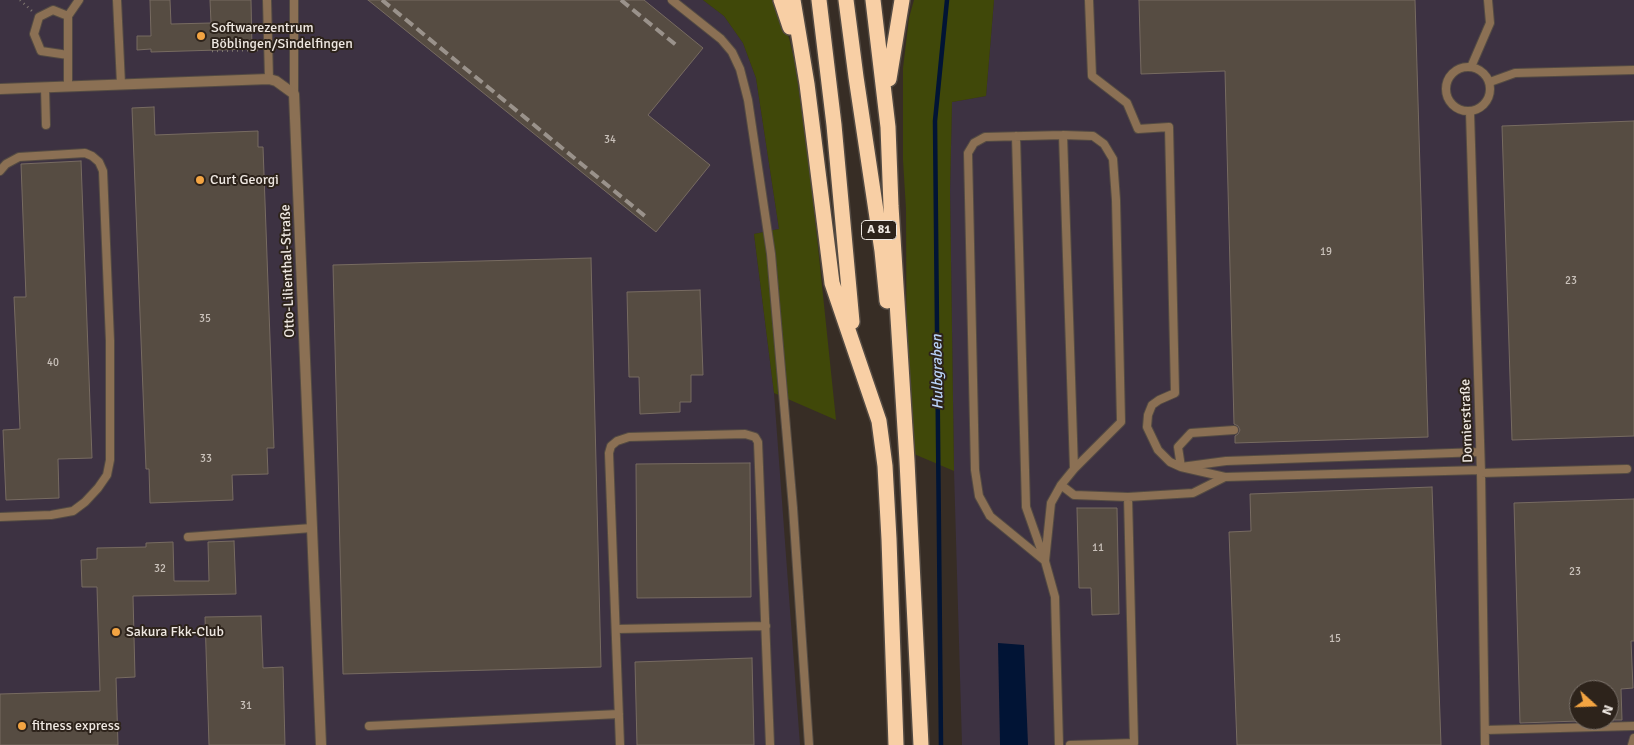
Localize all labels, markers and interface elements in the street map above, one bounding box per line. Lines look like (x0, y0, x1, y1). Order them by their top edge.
place label: Softwarezentrum Böblingen/Sindelfingen (211, 20, 353, 52)
marker: Softwarezentrum Böblingen/Sindelfingen (195, 30, 207, 42)
house number: 34 (604, 133, 616, 147)
place label: Curt Georgi (210, 172, 279, 188)
marker: Curt Georgi (194, 174, 206, 186)
street label: Otto-Lilienthal-Straße (277, 204, 299, 338)
road number: A 81 (862, 220, 896, 240)
house number: 19 (1320, 245, 1332, 259)
house number: 23 (1565, 274, 1577, 288)
house number: 35 (199, 312, 211, 326)
water label: Hulbgraben (928, 334, 948, 410)
house number: 40 (47, 356, 59, 370)
street label: Dornierstraße (1457, 379, 1477, 463)
house number: 33 (200, 452, 212, 466)
house number: 11 (1092, 541, 1104, 555)
house number: 32 (154, 562, 166, 576)
house number: 23 (1569, 565, 1581, 579)
place label: Sakura Fkk-Club (126, 624, 224, 640)
marker: Sakura Fkk-Club (110, 626, 122, 638)
house number: 15 (1329, 632, 1341, 646)
north arrow (1569, 680, 1619, 730)
house number: 31 (240, 699, 252, 713)
text: N (1598, 702, 1617, 717)
place label: fitness express (32, 718, 120, 734)
marker: fitness express (16, 720, 28, 732)

